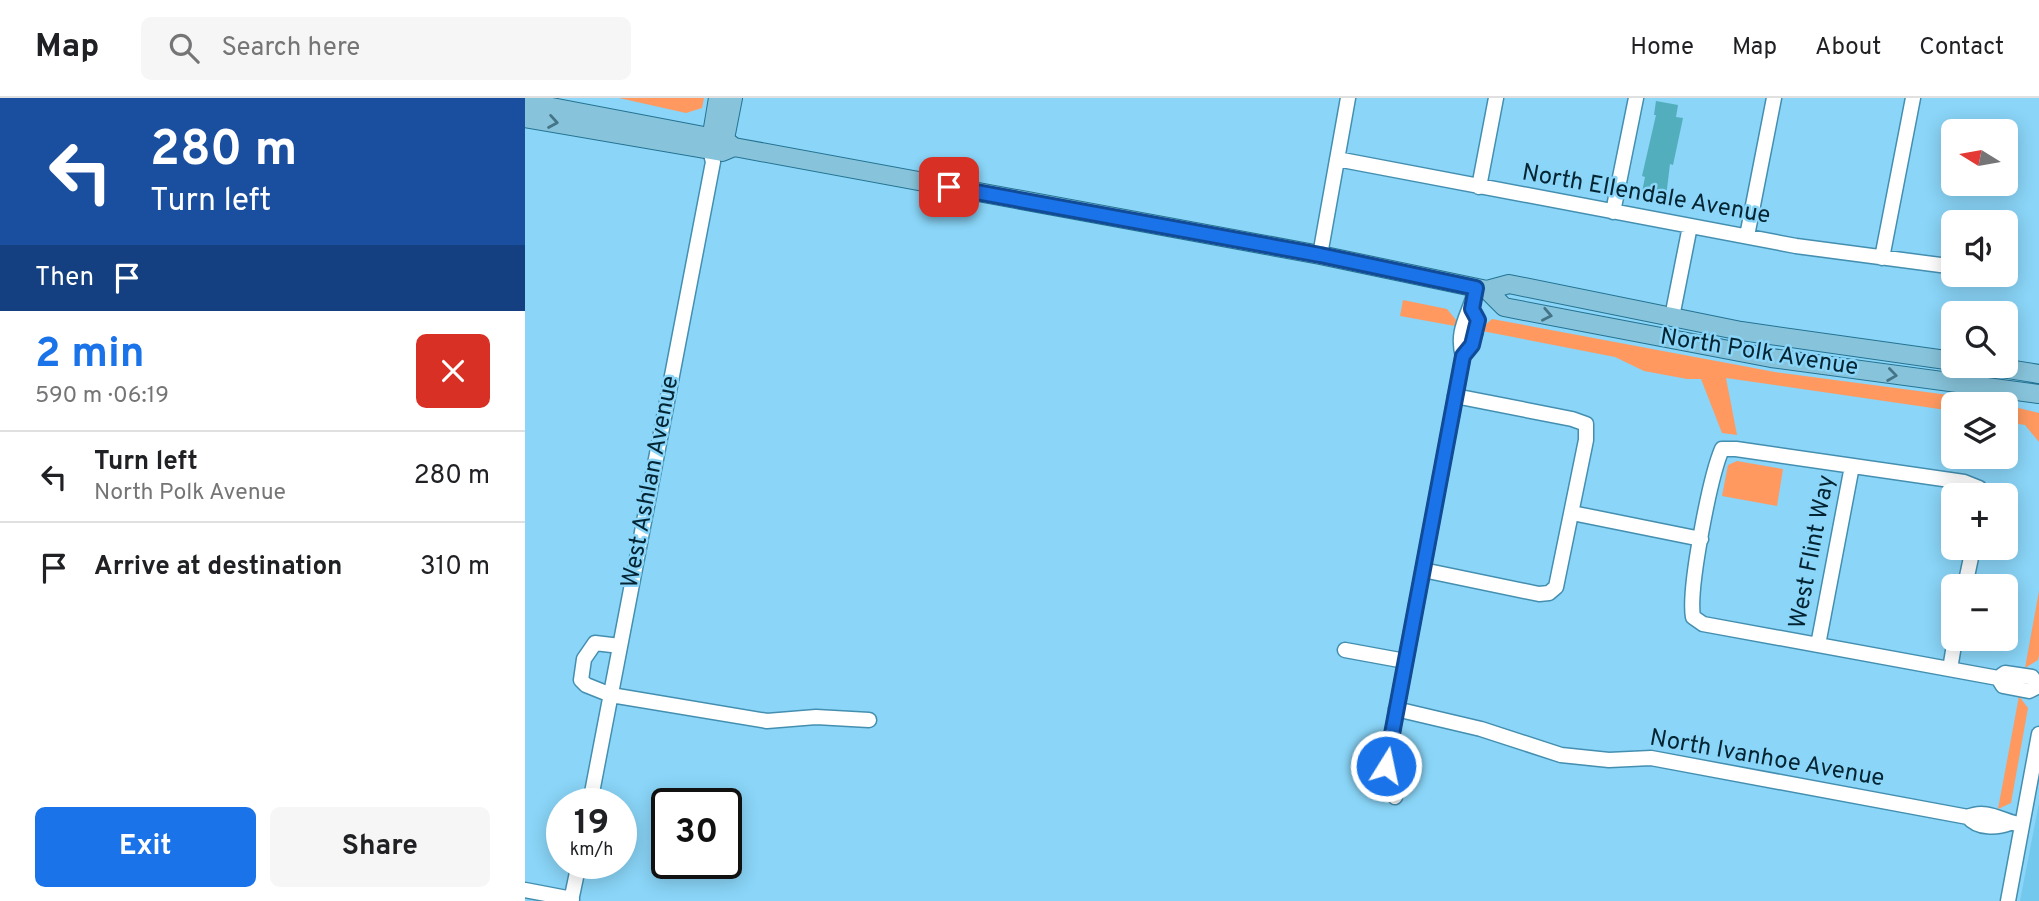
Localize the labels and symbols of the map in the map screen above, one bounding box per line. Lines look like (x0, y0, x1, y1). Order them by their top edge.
one-way arrow (547, 114, 559, 129)
north arrow (1941, 119, 2018, 196)
pin (919, 157, 979, 217)
street label: North Ellendale Avenue (1519, 158, 1773, 232)
one-way arrow (1541, 307, 1553, 322)
street label: North Polk Avenue (1658, 323, 1860, 383)
one-way arrow (1886, 367, 1898, 382)
street label: West Ashlan Avenue (616, 373, 686, 591)
street label: West Flint Way (1783, 472, 1843, 632)
street label: North lvanhoe Avenue (1647, 724, 1887, 794)
position arrow (1349, 729, 1423, 803)
speed limit sign: 30 (651, 788, 742, 879)

